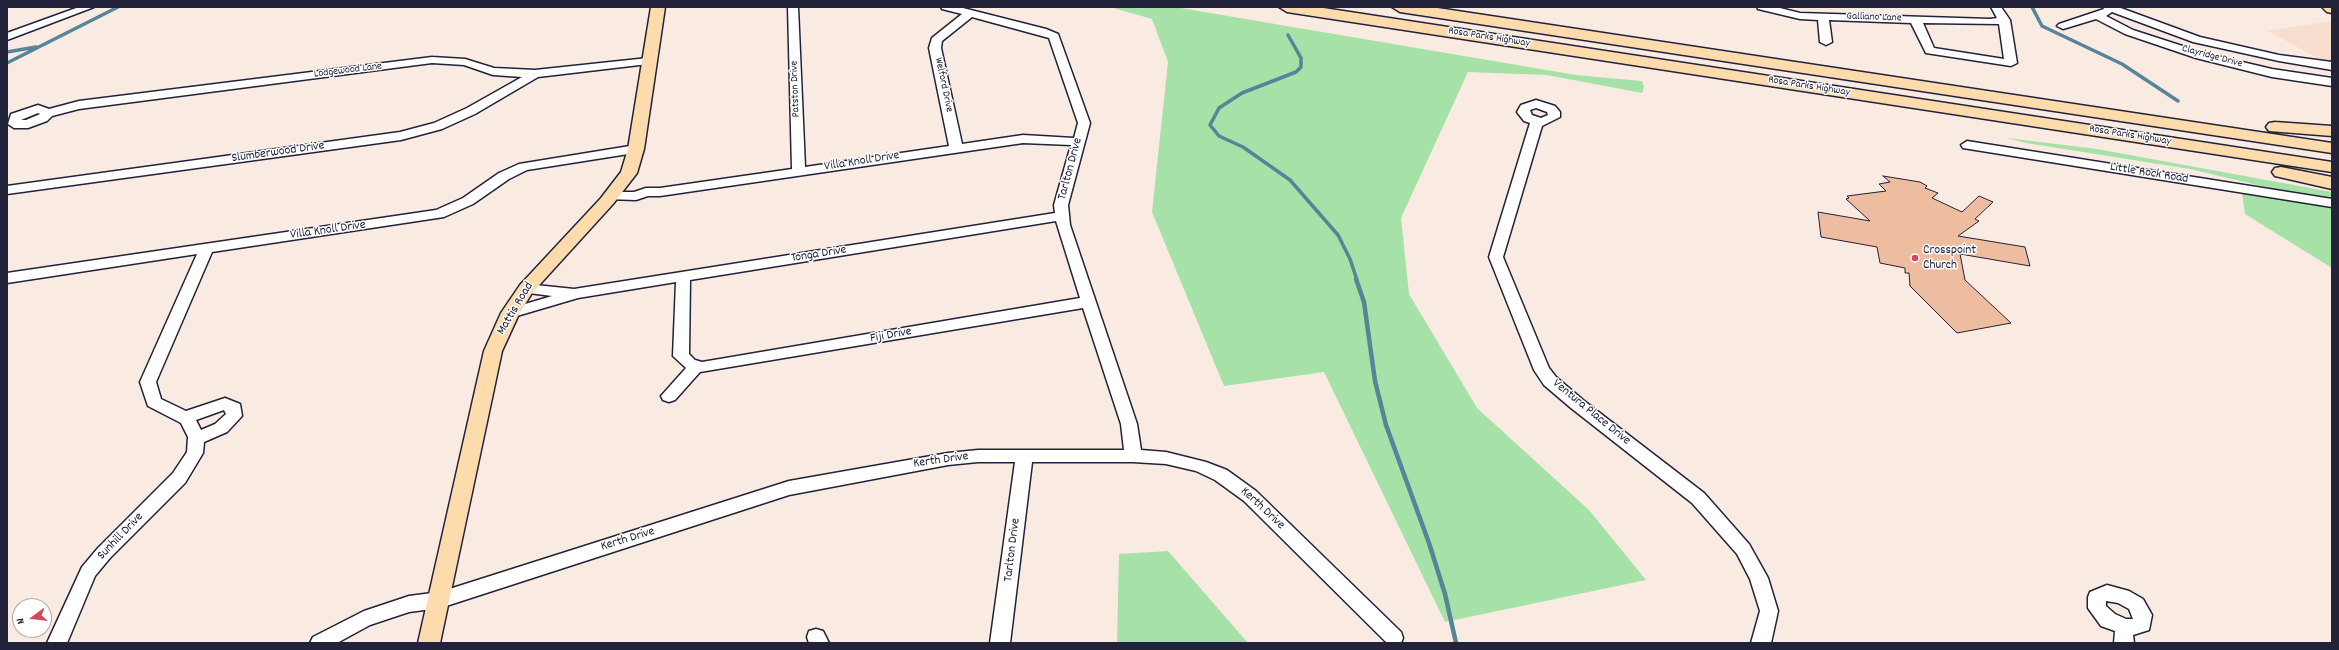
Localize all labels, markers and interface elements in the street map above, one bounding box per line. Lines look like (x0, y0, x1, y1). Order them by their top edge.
street label: Galliano Lane (1846, 10, 1902, 26)
street label: Rosa Parks Highway (1447, 25, 1531, 51)
street label: Clayridge Drive (2180, 43, 2244, 71)
street label: Welford Drive (931, 56, 955, 114)
street label: Lodgewood Lane (313, 60, 383, 82)
street label: Patston Drive (788, 60, 804, 118)
street label: Rosa Parks Highway (1767, 74, 1851, 100)
street label: Rosa Parks Highway (2088, 123, 2172, 149)
street label: Tarlton Drive (1055, 136, 1087, 202)
street label: Slumberwood Drive (231, 139, 325, 167)
street label: Villa Knoll Drive (823, 148, 901, 176)
street label: Little Rock Road (2109, 160, 2189, 188)
street label: Villa Knoll Drive (289, 218, 367, 244)
street label: Tonga Drive (790, 243, 848, 267)
place label: Crosspoint Church (1923, 243, 1976, 274)
marker: Crosspoint Church (1910, 253, 1920, 263)
street label: Mattis Road (494, 280, 538, 338)
street label: Fiji Drive (869, 325, 913, 347)
street label: Ventura Place Drive (1549, 377, 1633, 449)
street label: Kerth Drive (913, 449, 969, 473)
street label: Kerth Drive (1236, 484, 1288, 534)
street label: Sunhill Drive (95, 510, 147, 564)
street label: Tarlton Drive (1001, 517, 1025, 583)
street label: Kerth Drive (599, 524, 657, 556)
north arrow (12, 598, 52, 638)
text: N (13, 616, 30, 626)

